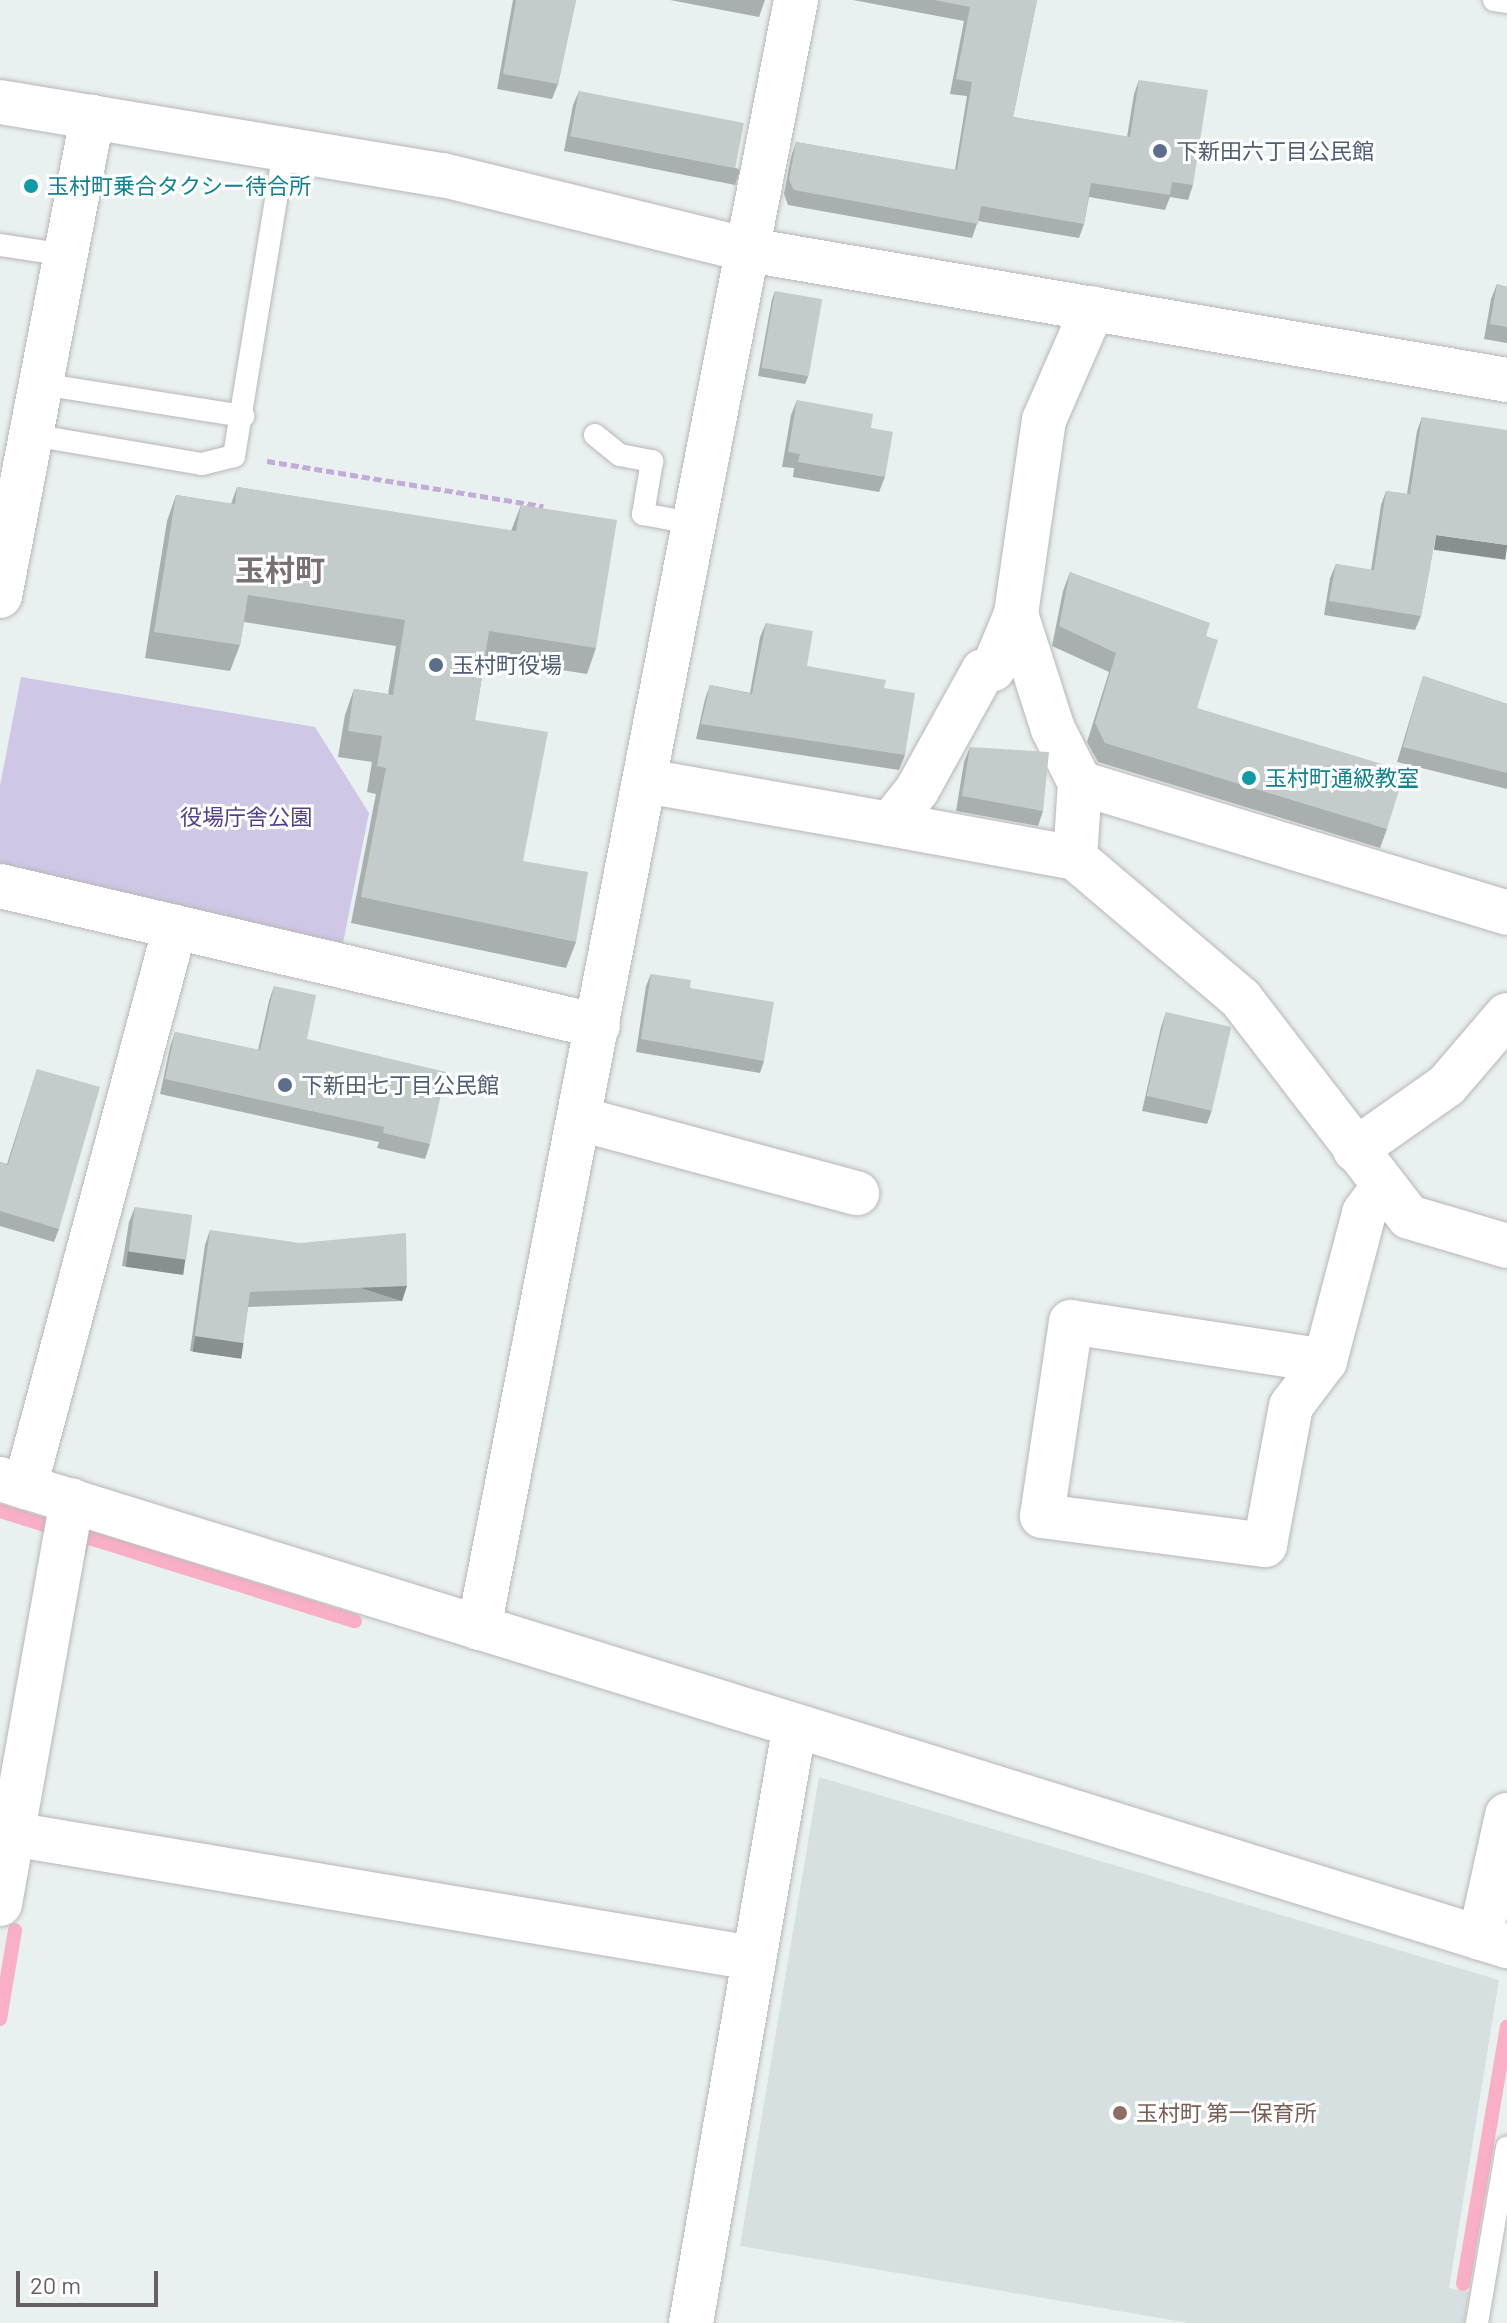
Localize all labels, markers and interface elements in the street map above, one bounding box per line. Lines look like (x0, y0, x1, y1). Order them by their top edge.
place label: 下新田六丁目公民館 (1176, 138, 1374, 164)
marker: 下新田六丁目公民館 (1151, 142, 1169, 160)
place label: 玉村町乗合タクシー待合所 (47, 173, 311, 199)
marker: 玉村町乗合タクシー待合所 (22, 177, 40, 195)
district label: 玉村町 (235, 551, 325, 587)
place label: 玉村町役場 (452, 652, 562, 678)
marker: 玉村町役場 (427, 656, 445, 674)
place label: 玉村町通級教室 (1265, 765, 1419, 791)
marker: 玉村町通級教室 (1240, 769, 1258, 787)
park label: 役場庁舎公園 (180, 804, 312, 830)
place label: 下新田七丁目公民館 (301, 1072, 499, 1098)
marker: 下新田七丁目公民館 (276, 1076, 294, 1094)
place label: 玉村町 第一保育所 (1136, 2100, 1316, 2126)
marker: 玉村町 第一保育所 (1111, 2104, 1129, 2122)
scale bar (20, 2255, 162, 2305)
text: 20 m (30, 2270, 81, 2299)

